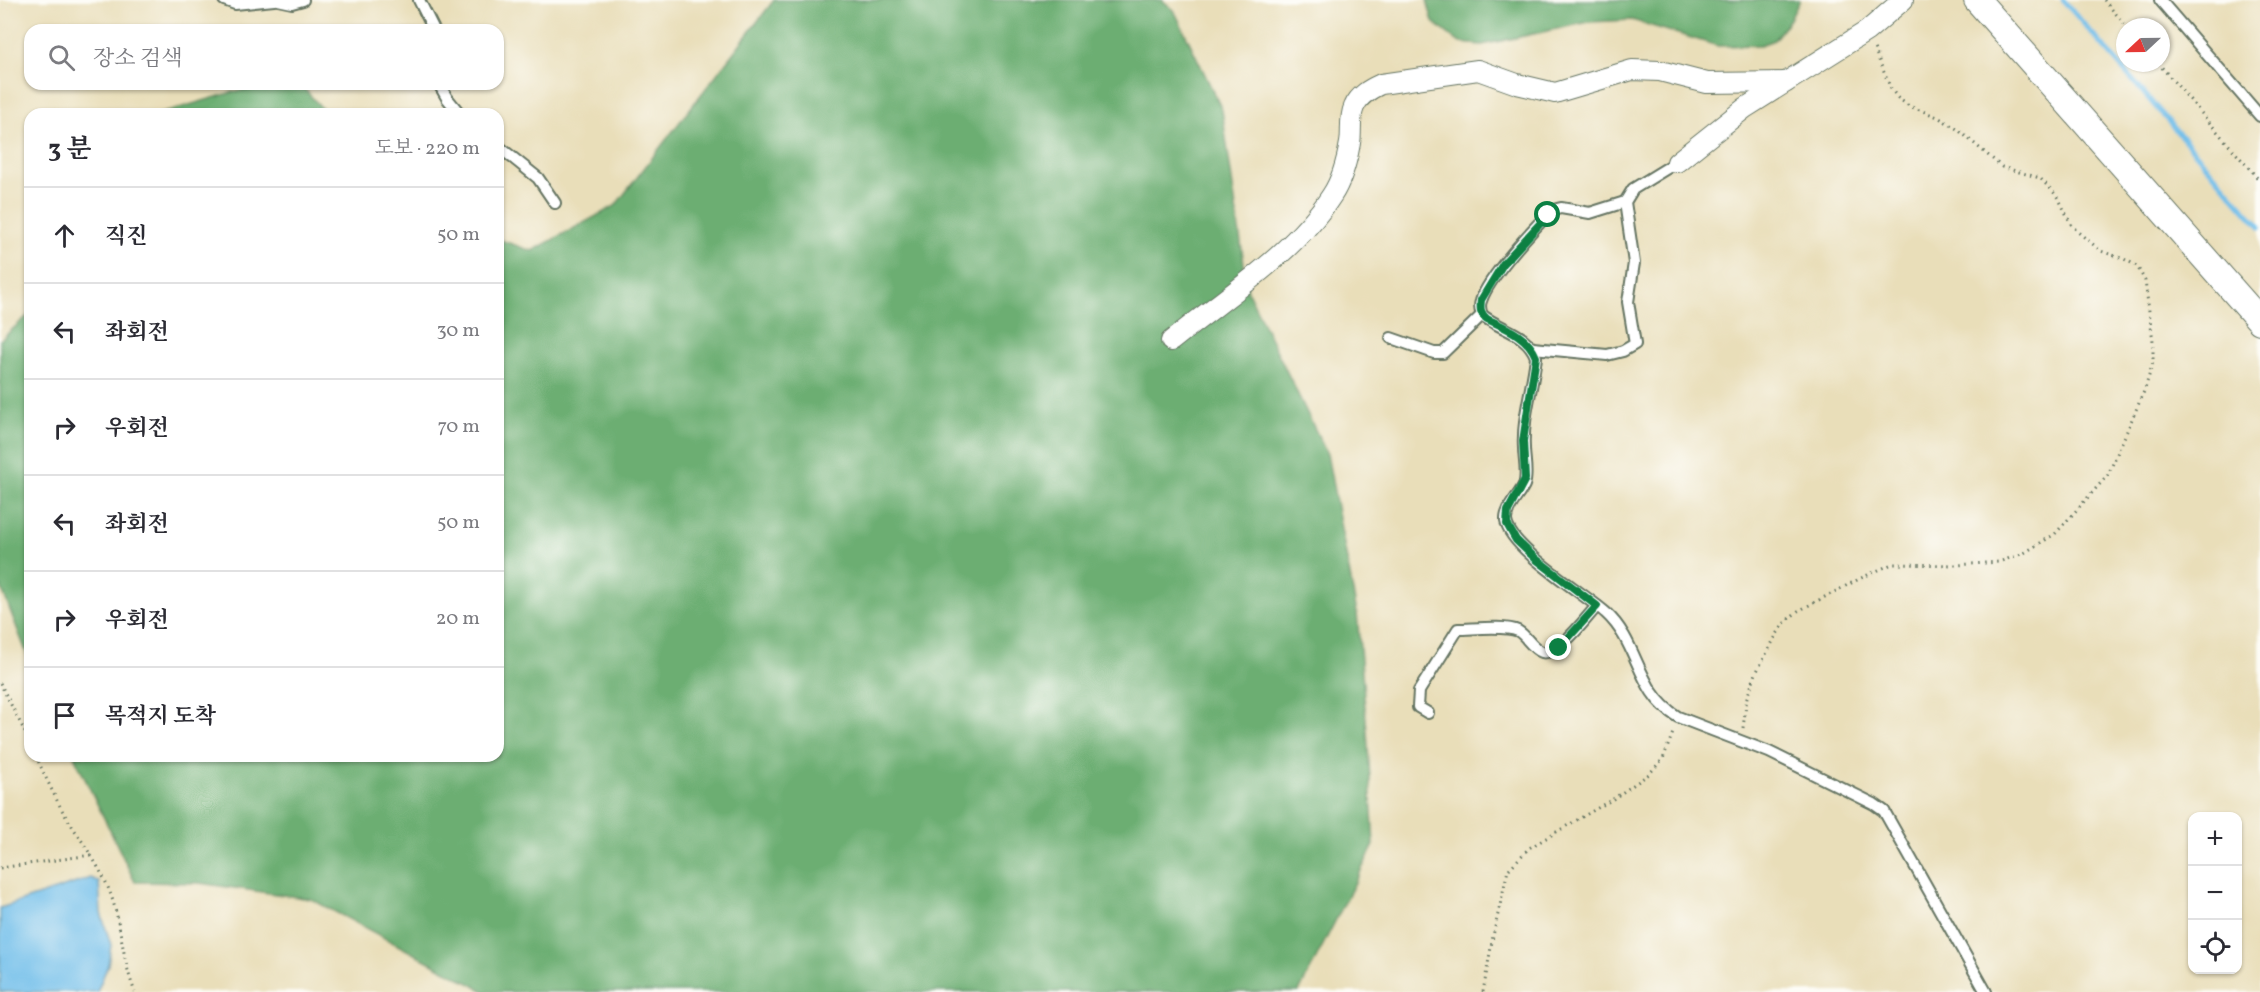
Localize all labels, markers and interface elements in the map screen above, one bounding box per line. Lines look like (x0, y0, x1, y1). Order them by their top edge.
north arrow (2116, 18, 2170, 72)
search box (24, 24, 504, 90)
icon: search (45, 41, 78, 74)
text: 장소 검색 (93, 44, 182, 75)
text: 3 분 (48, 132, 92, 168)
text: 도보 · 220 m (374, 135, 480, 163)
route start (1534, 201, 1560, 227)
icon: ahead (48, 219, 81, 252)
text: 50 m (437, 221, 480, 249)
text: 직진 (105, 222, 148, 253)
icon: left (48, 315, 81, 348)
text: 30 m (436, 317, 480, 345)
text: 좌회전 (105, 318, 169, 349)
icon: right (48, 411, 81, 444)
text: 70 m (437, 413, 480, 441)
text: 우회전 (105, 414, 169, 445)
icon: left (48, 507, 81, 540)
text: 50 m (437, 509, 480, 537)
text: 좌회전 (105, 510, 169, 541)
icon: right (48, 603, 81, 636)
text: 20 m (436, 605, 480, 633)
text: 우회전 (105, 606, 169, 637)
route end (1545, 634, 1571, 660)
icon: arrive (48, 699, 81, 732)
text: 목적지 도착 (105, 702, 216, 733)
map controls (2188, 812, 2242, 974)
button: + (2188, 812, 2242, 866)
button: − (2188, 866, 2242, 920)
button: locate (2188, 920, 2242, 974)

